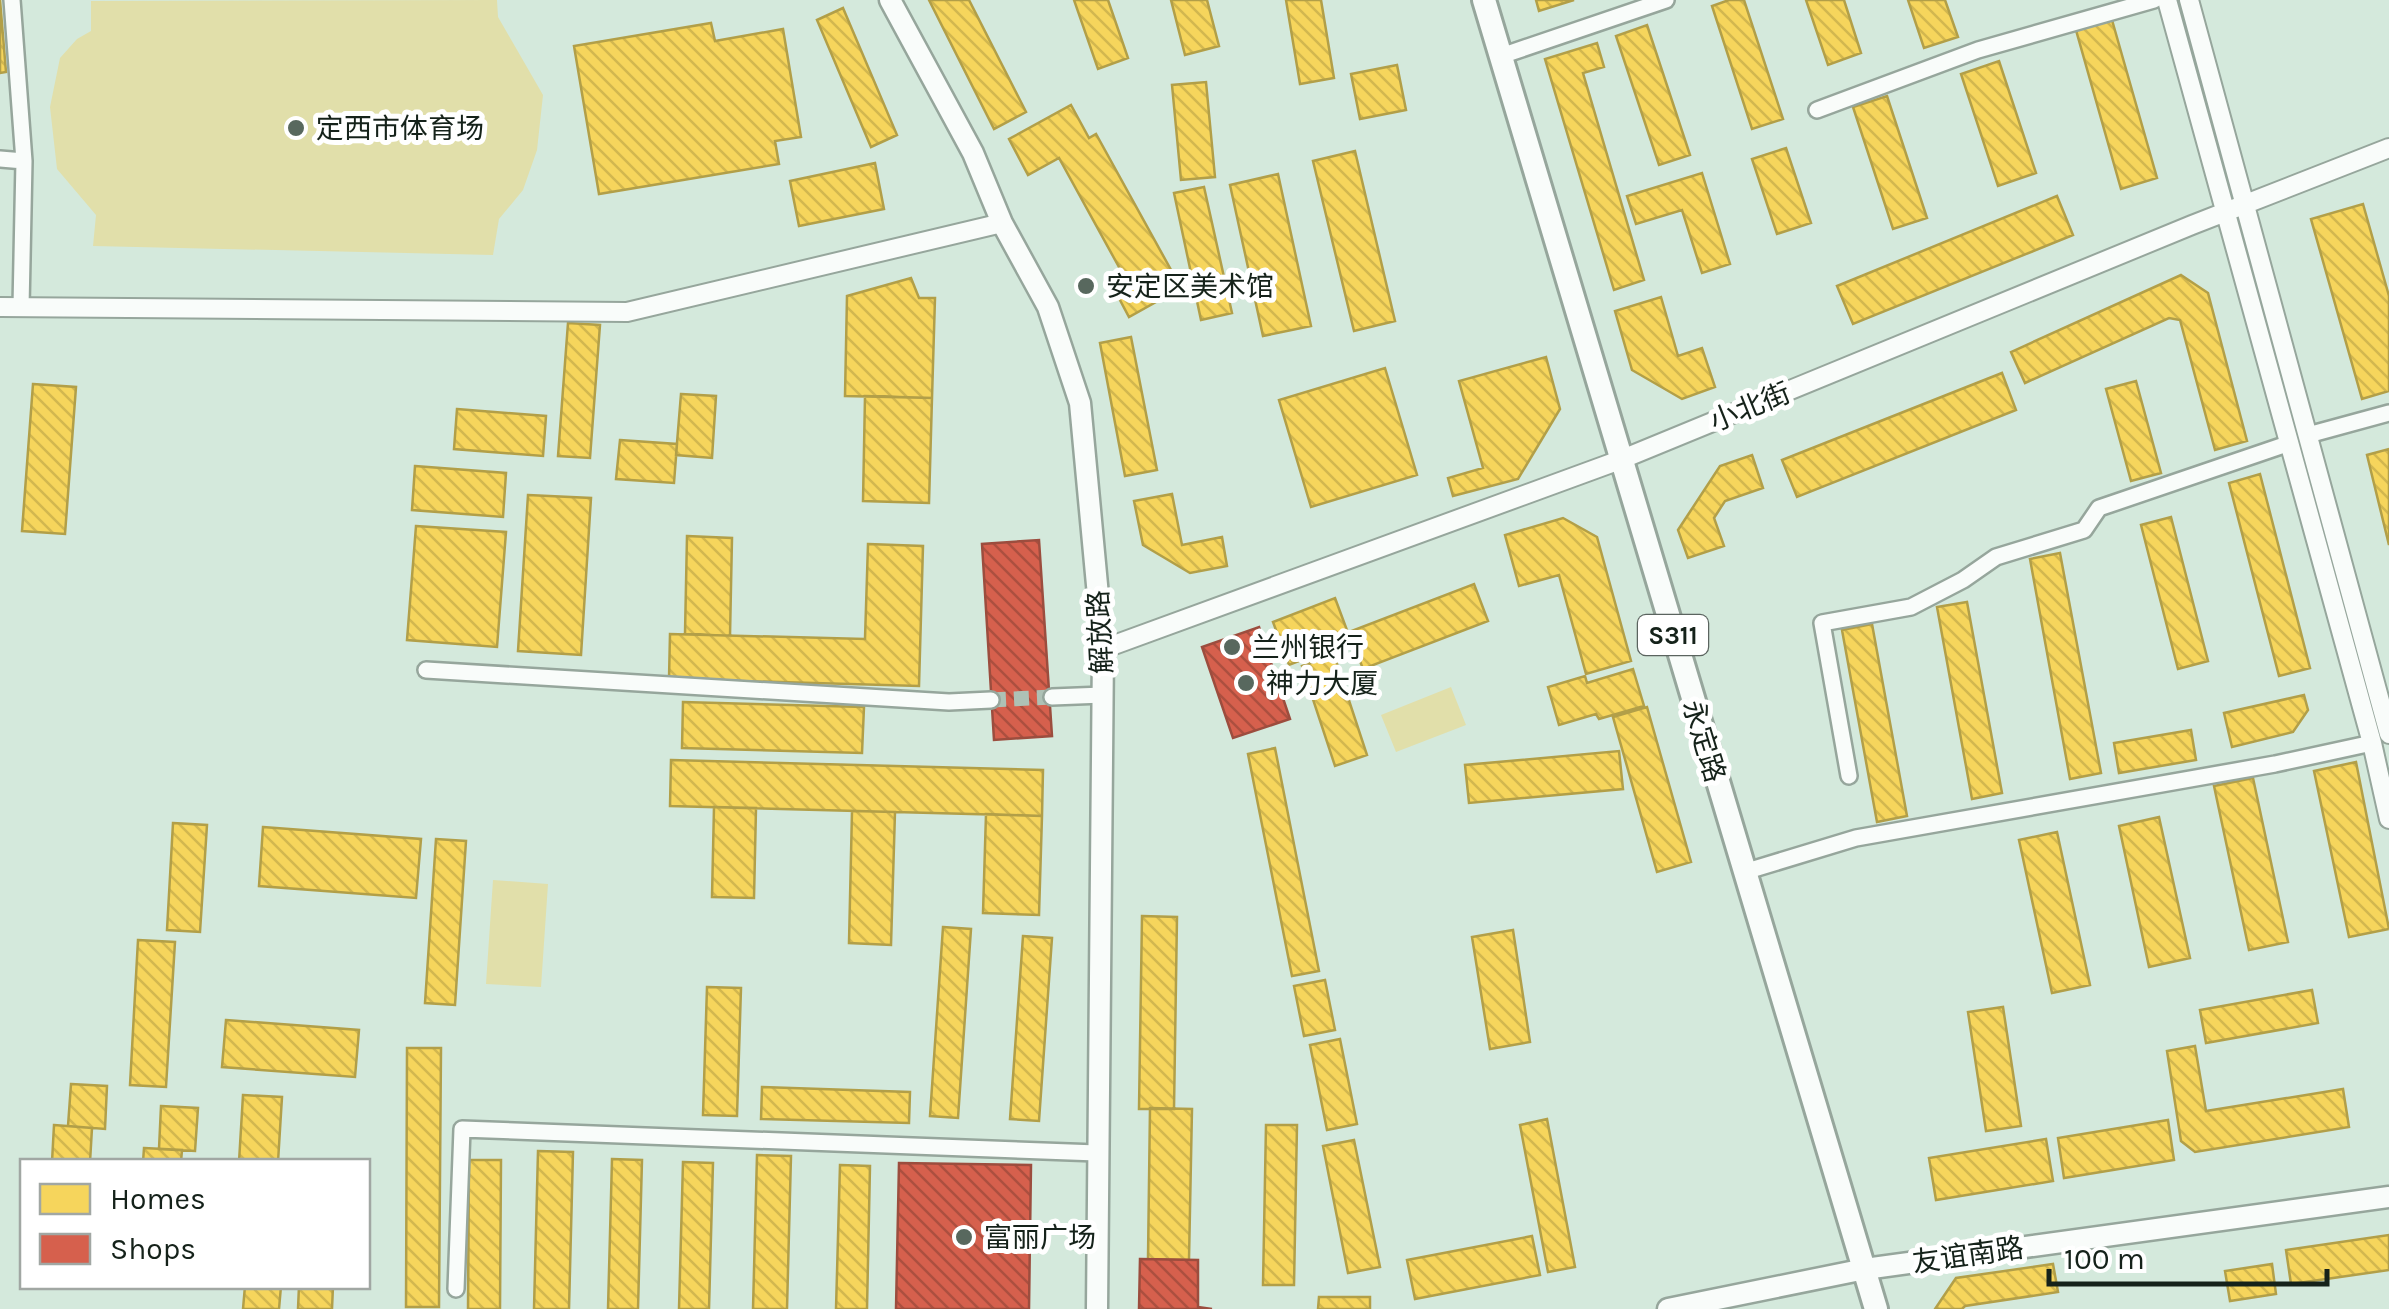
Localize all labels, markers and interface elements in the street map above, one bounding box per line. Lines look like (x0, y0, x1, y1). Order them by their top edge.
place label: 定西市体育场 (316, 112, 484, 145)
marker: 定西市体育场 (285, 117, 307, 139)
place label: 安定区美术馆 (1106, 270, 1274, 303)
marker: 安定区美术馆 (1075, 275, 1097, 297)
street label: 小北街 (1705, 376, 1795, 438)
street label: 解放路 (1081, 589, 1119, 675)
road number: S311 (1638, 615, 1708, 655)
place label: 兰州银行 (1252, 631, 1364, 664)
marker: 兰州银行 (1221, 636, 1243, 658)
place label: 神力大厦 (1266, 667, 1378, 700)
marker: 神力大厦 (1235, 672, 1257, 694)
street label: 永定路 (1676, 696, 1732, 786)
legend (20, 1159, 370, 1289)
text: Homes (110, 1181, 206, 1217)
place label: 富丽广场 (984, 1221, 1096, 1254)
scale bar (2049, 1224, 2326, 1286)
marker: 富丽广场 (953, 1226, 975, 1248)
text: Shops (110, 1231, 196, 1267)
street label: 友谊南路 (1910, 1231, 2026, 1279)
text: 100 m (2064, 1241, 2145, 1277)

